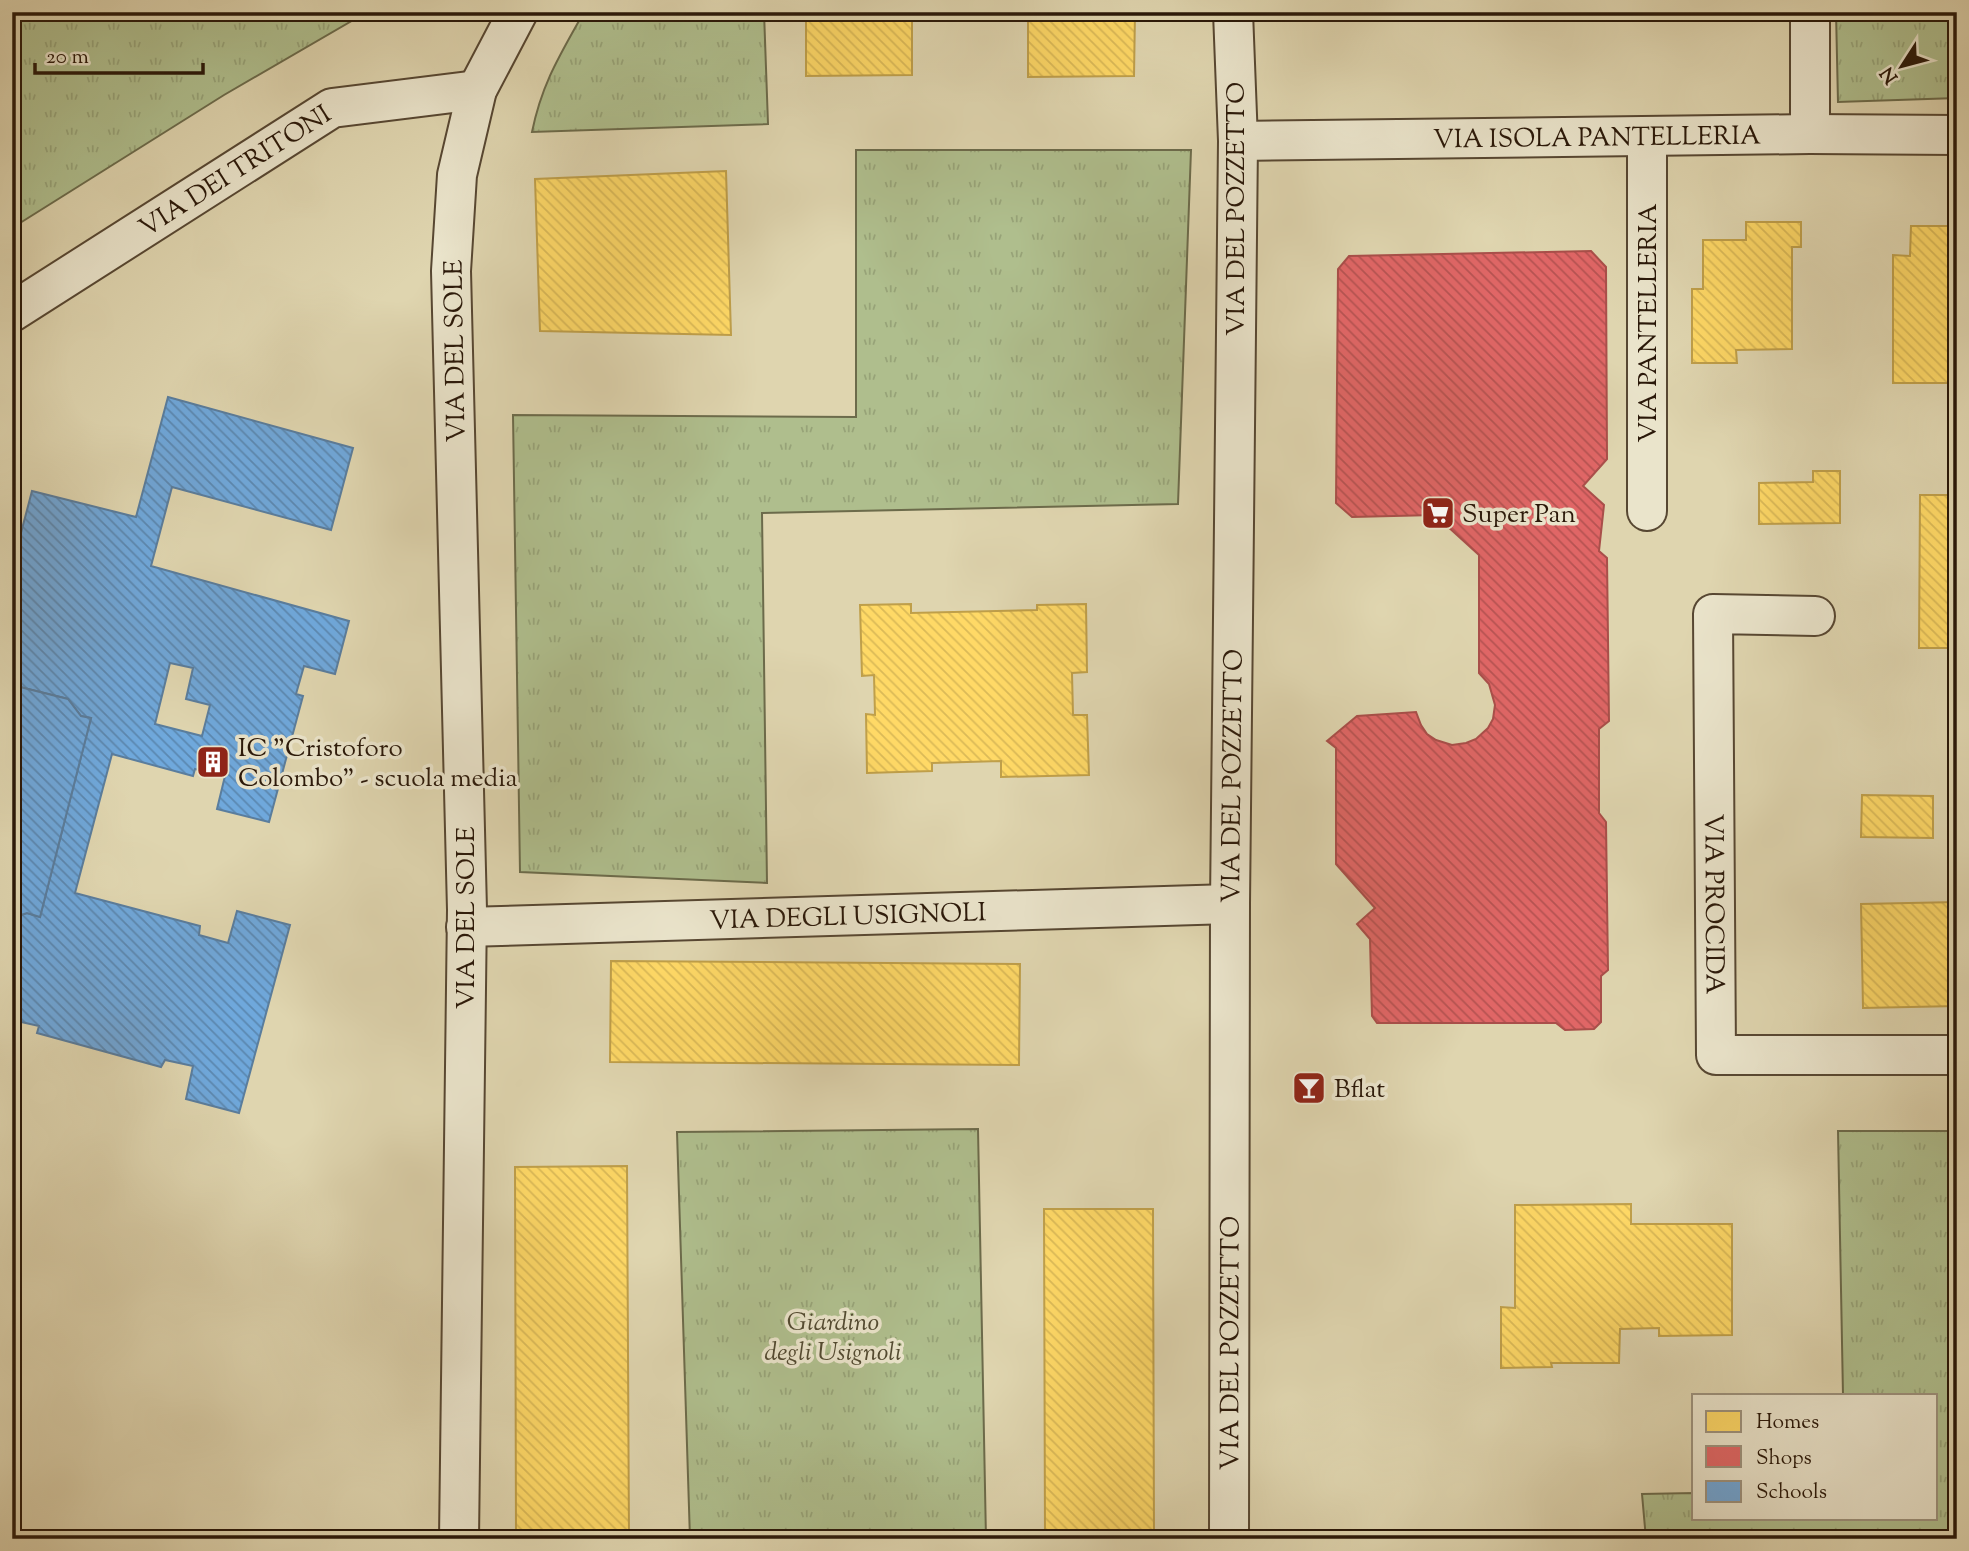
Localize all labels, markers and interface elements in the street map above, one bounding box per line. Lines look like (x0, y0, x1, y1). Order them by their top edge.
scale bar (35, 32, 203, 76)
north arrow (1868, 32, 1938, 102)
text: 20 m (46, 43, 89, 73)
text: N (1875, 60, 1906, 89)
street label: VIA DEL POZZETTO (1219, 82, 1256, 336)
street label: VIA DEI TRITONI (133, 97, 340, 247)
street label: VIA ISOLA PANTELLERIA (1433, 119, 1761, 160)
street label: VIA PANTELLERIA (1631, 203, 1668, 443)
street label: VIA DEL SOLE (436, 259, 477, 443)
supermarket icon: Super Pan (1419, 494, 1457, 532)
place label: Super Pan (1462, 497, 1576, 534)
street label: VIA DEL POZZETTO (1214, 649, 1254, 903)
place label: IC "Cristoforo Colombo" - scuola media (238, 731, 518, 798)
building icon: IC "Cristoforo Colombo" - scuola media (194, 743, 232, 781)
street label: VIA PROCIDA (1693, 813, 1732, 995)
street label: VIA DEL SOLE (449, 826, 486, 1009)
street label: VIA DEGLI USIGNOLI (709, 895, 987, 941)
bar icon: Bflat (1290, 1069, 1328, 1107)
place label: Bflat (1334, 1072, 1385, 1109)
street label: VIA DEL POZZETTO (1213, 1216, 1251, 1470)
park label: Giardino degli Usignoli (765, 1305, 902, 1372)
legend (1692, 1394, 1938, 1520)
text: Homes (1756, 1408, 1819, 1438)
text: Shops (1756, 1444, 1812, 1474)
text: Schools (1756, 1478, 1827, 1508)

